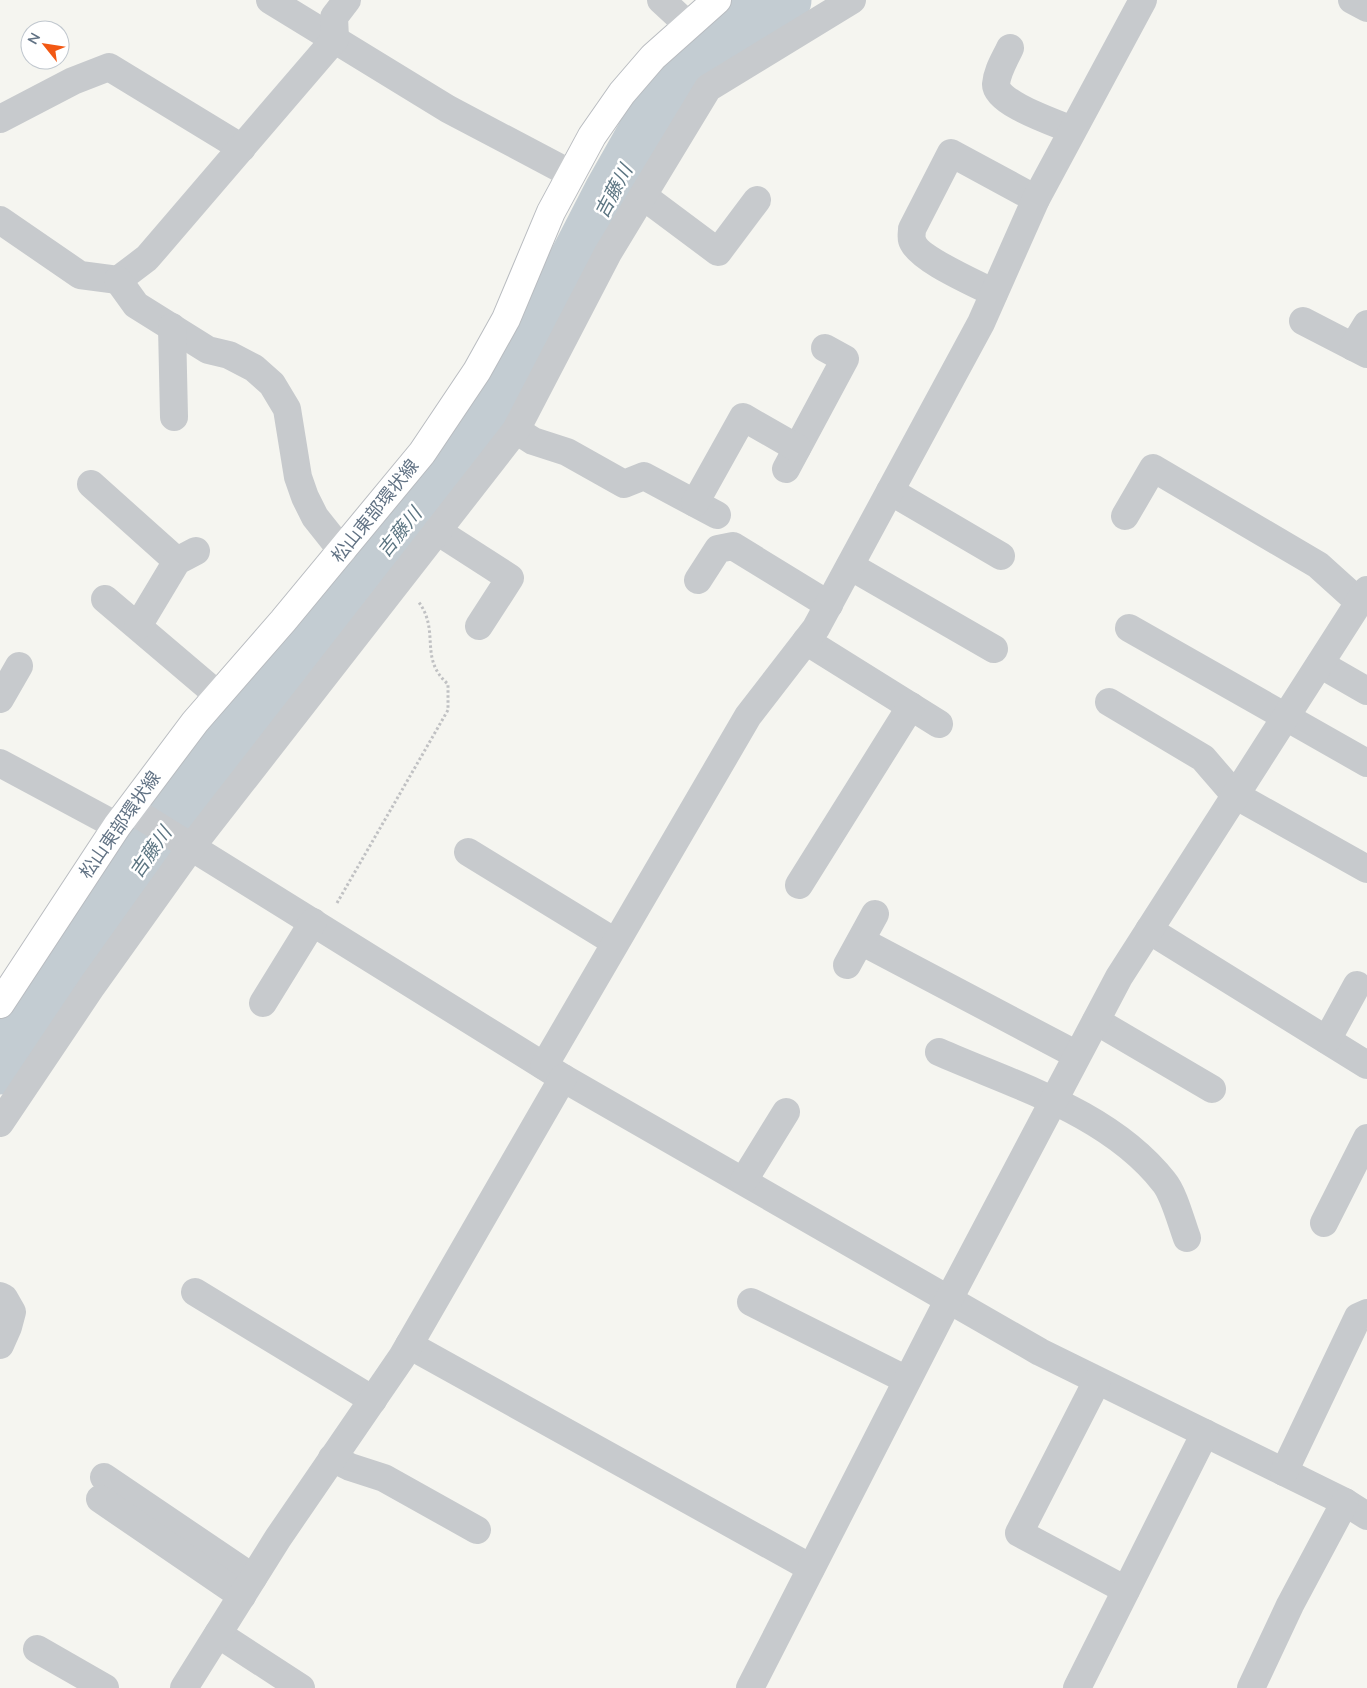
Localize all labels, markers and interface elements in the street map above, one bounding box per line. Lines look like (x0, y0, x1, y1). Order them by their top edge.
north arrow (20, 20, 70, 70)
text: N (23, 29, 45, 48)
water label: 吉藤川 (589, 158, 640, 223)
street label: 松山東部環状線 (326, 454, 424, 568)
water label: 吉藤川 (372, 501, 429, 563)
street label: 松山東部環状線 (74, 767, 166, 883)
water label: 吉藤川 (124, 820, 179, 883)

